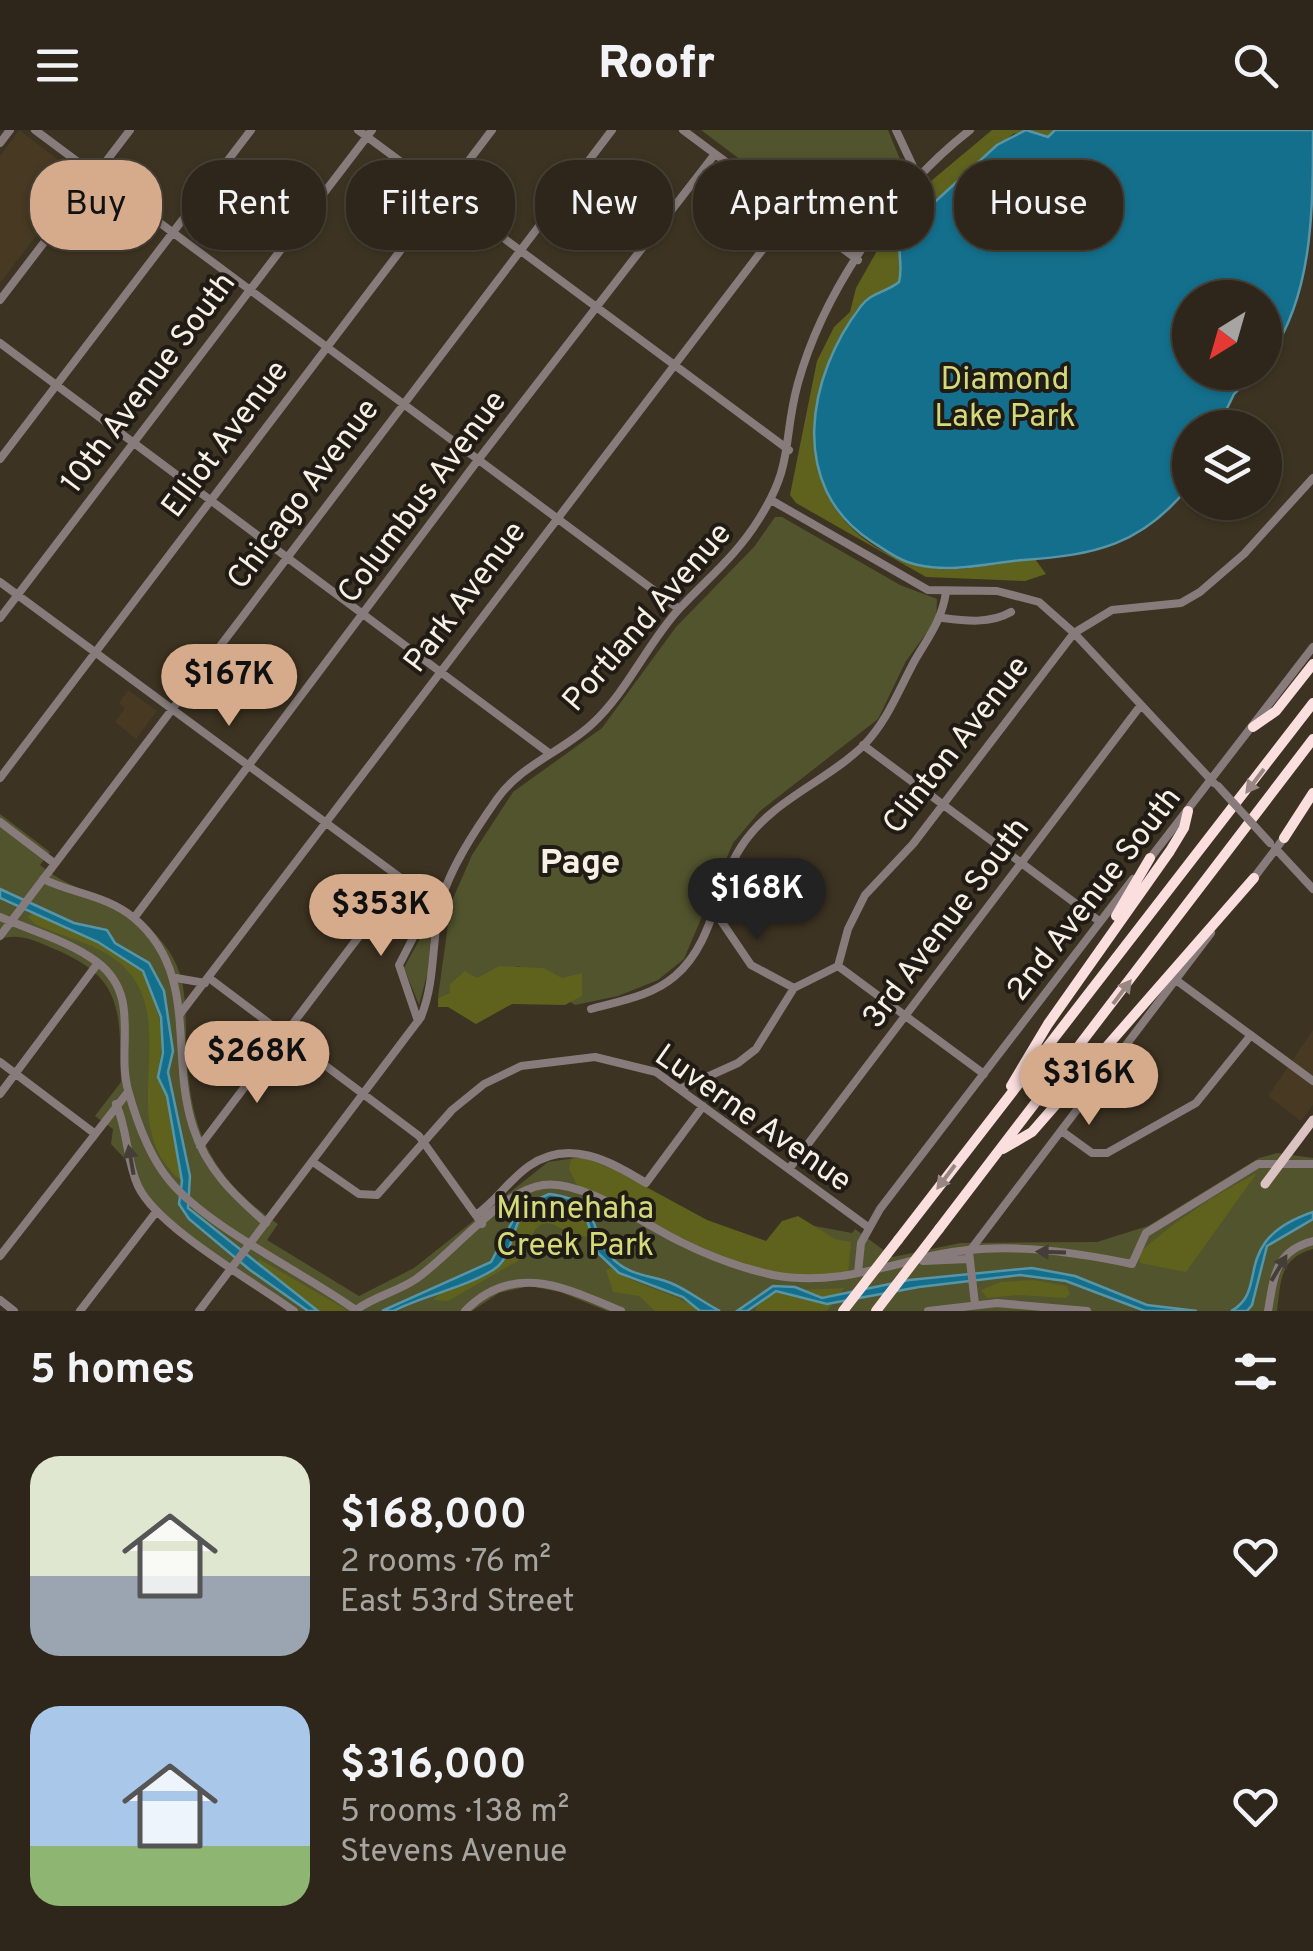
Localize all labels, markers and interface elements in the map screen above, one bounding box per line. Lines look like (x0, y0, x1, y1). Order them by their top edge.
text: Roofr (598, 37, 715, 94)
icon: menu (30, 38, 85, 93)
icon: search (1228, 38, 1283, 93)
chip: Buy (30, 160, 162, 250)
chip: Rent (182, 160, 326, 250)
chip: Filters (346, 160, 515, 250)
chip: New (535, 160, 673, 250)
chip: Apartment (693, 160, 934, 250)
chip: House (954, 160, 1123, 250)
street label: 10th Avenue South (53, 265, 246, 502)
north arrow (1172, 280, 1282, 390)
map controls (1172, 280, 1282, 520)
street label: Elliot Avenue (154, 353, 299, 526)
park label: Diamond Lake Park (934, 361, 1076, 438)
street label: Columbus Avenue (330, 383, 517, 612)
street label: Chicago Avenue (220, 391, 389, 598)
button: layers (1172, 410, 1282, 520)
street label: Park Avenue (396, 514, 536, 681)
street label: Portland Avenue (555, 515, 741, 721)
pin: $167K (159, 644, 299, 729)
street label: Clinton Avenue (875, 649, 1039, 843)
text: $167K (183, 656, 275, 696)
one-way arrow (1246, 768, 1266, 794)
street label: 2nd Avenue South (999, 780, 1191, 1010)
street label: 3rd Avenue South (855, 810, 1040, 1037)
district label: Page (540, 842, 620, 886)
pin: $168K (687, 858, 827, 943)
text: $168K (710, 870, 804, 910)
pin: $353K (311, 874, 451, 959)
text: $353K (331, 886, 431, 926)
one-way arrow (1111, 979, 1131, 1005)
pin: $268K (187, 1021, 327, 1106)
text: $268K (206, 1033, 308, 1073)
street label: Luverne Avenue (646, 1037, 858, 1202)
pin: $316K (1019, 1043, 1159, 1128)
text: $316K (1042, 1055, 1136, 1095)
one-way arrow (123, 1144, 138, 1176)
one-way arrow (935, 1164, 956, 1190)
park label: Minnehaha Creek Park (496, 1190, 654, 1267)
one-way arrow (1034, 1243, 1066, 1259)
one-way arrow (1270, 1254, 1287, 1282)
icon: filters (1228, 1344, 1283, 1399)
text: 5 homes (30, 1345, 195, 1398)
text: $168,000 (340, 1490, 527, 1543)
icon: home (110, 1496, 230, 1616)
icon: heart (1228, 1529, 1283, 1584)
text: 2 rooms · 76 m² (340, 1543, 551, 1583)
text: East 53rd Street (340, 1583, 575, 1623)
text: $316,000 (340, 1740, 527, 1793)
icon: home (110, 1746, 230, 1866)
icon: heart (1228, 1779, 1283, 1834)
text: 5 rooms · 138 m² (340, 1793, 569, 1833)
text: Stevens Avenue (340, 1833, 567, 1873)

